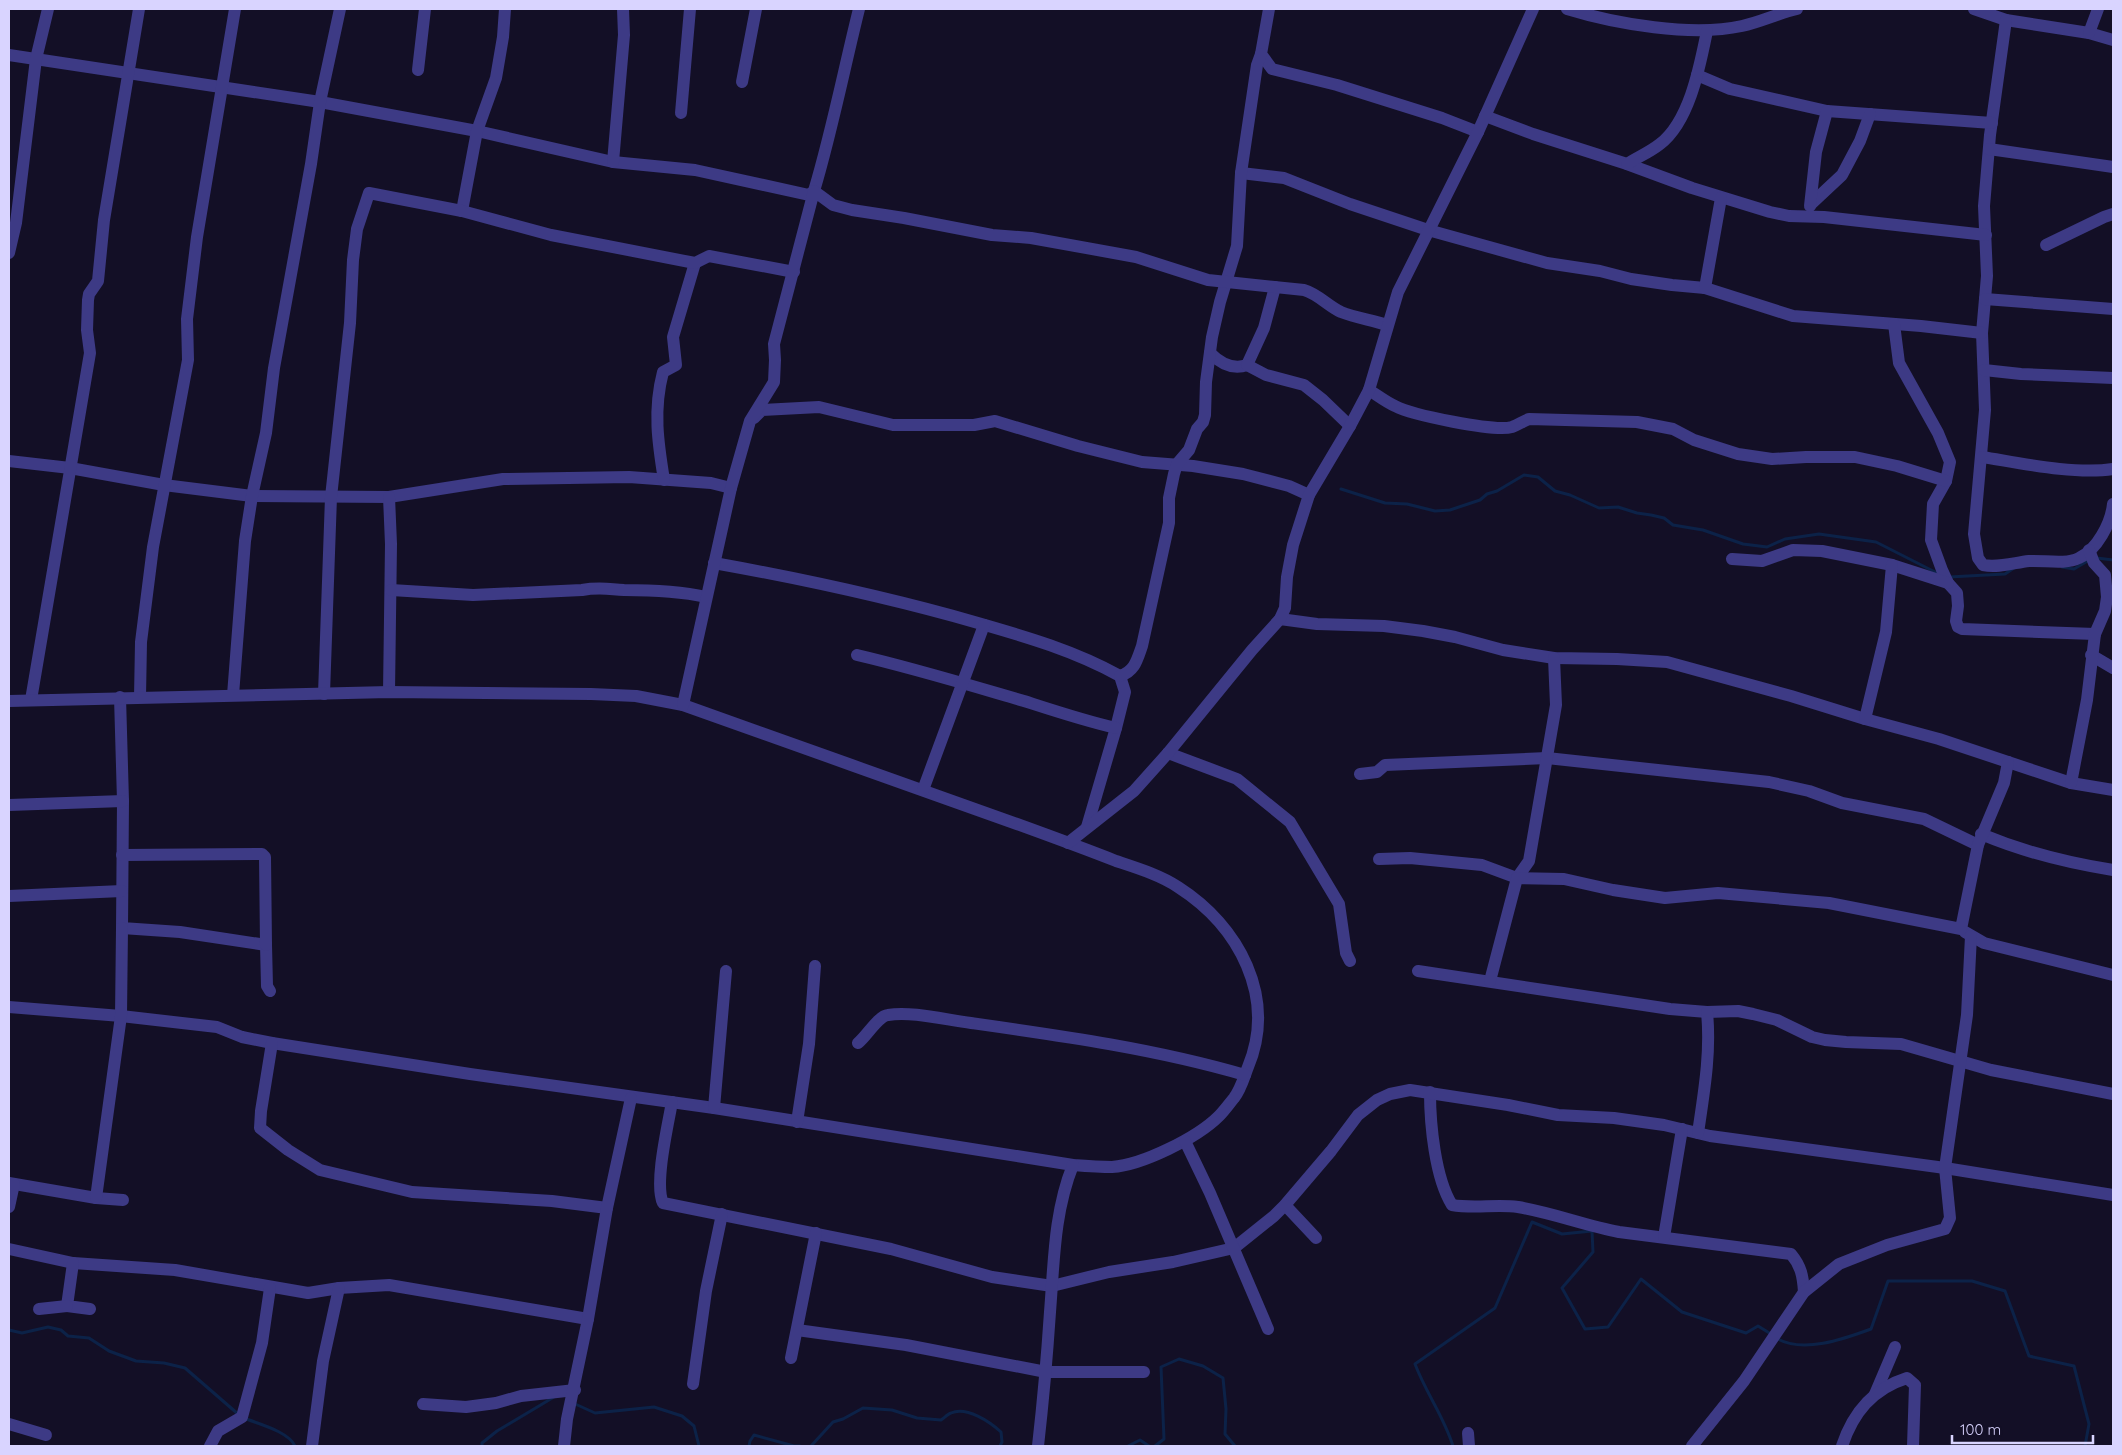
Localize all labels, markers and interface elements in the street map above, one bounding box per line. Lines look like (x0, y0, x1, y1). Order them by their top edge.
scale bar (1952, 1412, 2093, 1444)
text: 100 m (1960, 1420, 2001, 1439)

